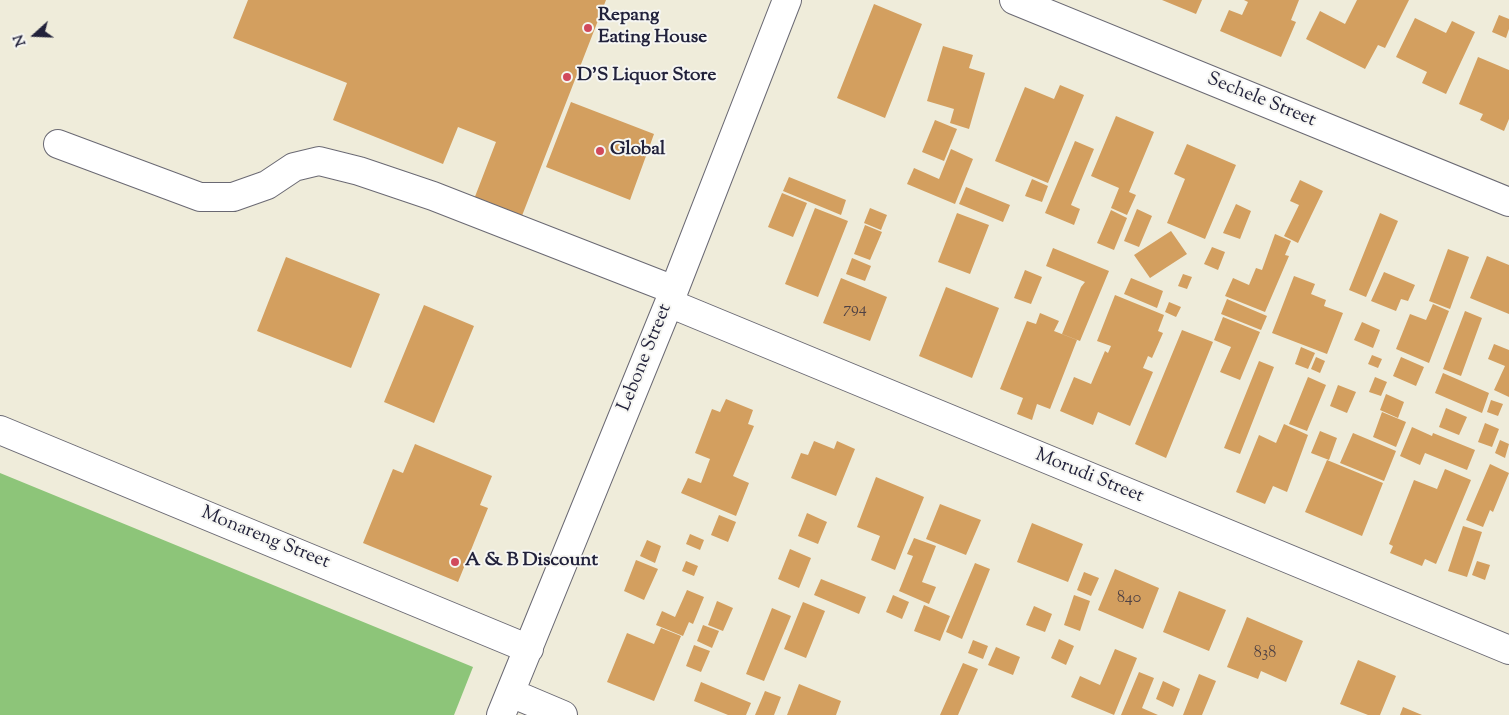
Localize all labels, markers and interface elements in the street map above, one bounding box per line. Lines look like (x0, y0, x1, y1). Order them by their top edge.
place label: Repang Eating House (598, 6, 707, 50)
north arrow (10, 10, 60, 60)
marker: Repang Eating House (582, 22, 594, 34)
text: N (10, 31, 32, 49)
place label: D'S Liquor Store (577, 66, 716, 88)
street label: Sechele Street (1203, 69, 1319, 133)
marker: D'S Liquor Store (561, 71, 573, 83)
place label: Global (610, 140, 665, 162)
marker: Global (594, 145, 606, 157)
house number: 794 (843, 300, 867, 320)
street label: Lebone Street (614, 301, 678, 415)
street label: Morudi Street (1031, 445, 1147, 509)
street label: Monareng Street (197, 503, 333, 575)
place label: A & B Discount (465, 551, 598, 573)
marker: A & B Discount (449, 556, 461, 568)
house number: 840 (1117, 589, 1141, 609)
house number: 838 (1254, 644, 1276, 664)

